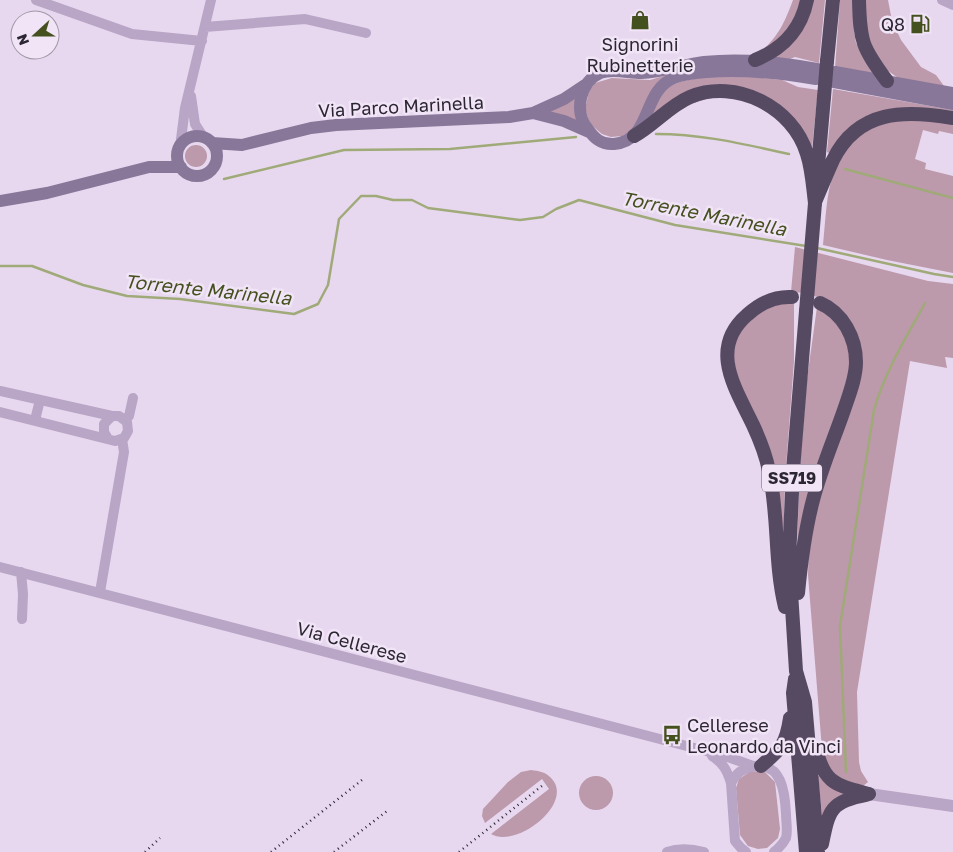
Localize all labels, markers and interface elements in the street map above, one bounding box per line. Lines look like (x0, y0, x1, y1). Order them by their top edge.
shop icon: Signorini Rubinetterie (629, 9, 651, 31)
north arrow (10, 10, 60, 60)
place label: Q8 (881, 13, 905, 35)
fuel station icon: Q8 (909, 13, 931, 35)
text: N (13, 32, 32, 48)
place label: Signorini Rubinetterie (586, 33, 694, 76)
street label: Via Parco Marinella (318, 91, 484, 121)
water label: Torrente Marinella (620, 186, 789, 240)
water label: Torrente Marinella (124, 269, 294, 309)
road number: SS719 (762, 464, 822, 492)
street label: Via Cellerese (294, 617, 410, 667)
place label: Cellerese Leonardo da Vinci (687, 714, 841, 757)
bus stop icon: Cellerese Leonardo da Vinci (661, 724, 683, 746)

